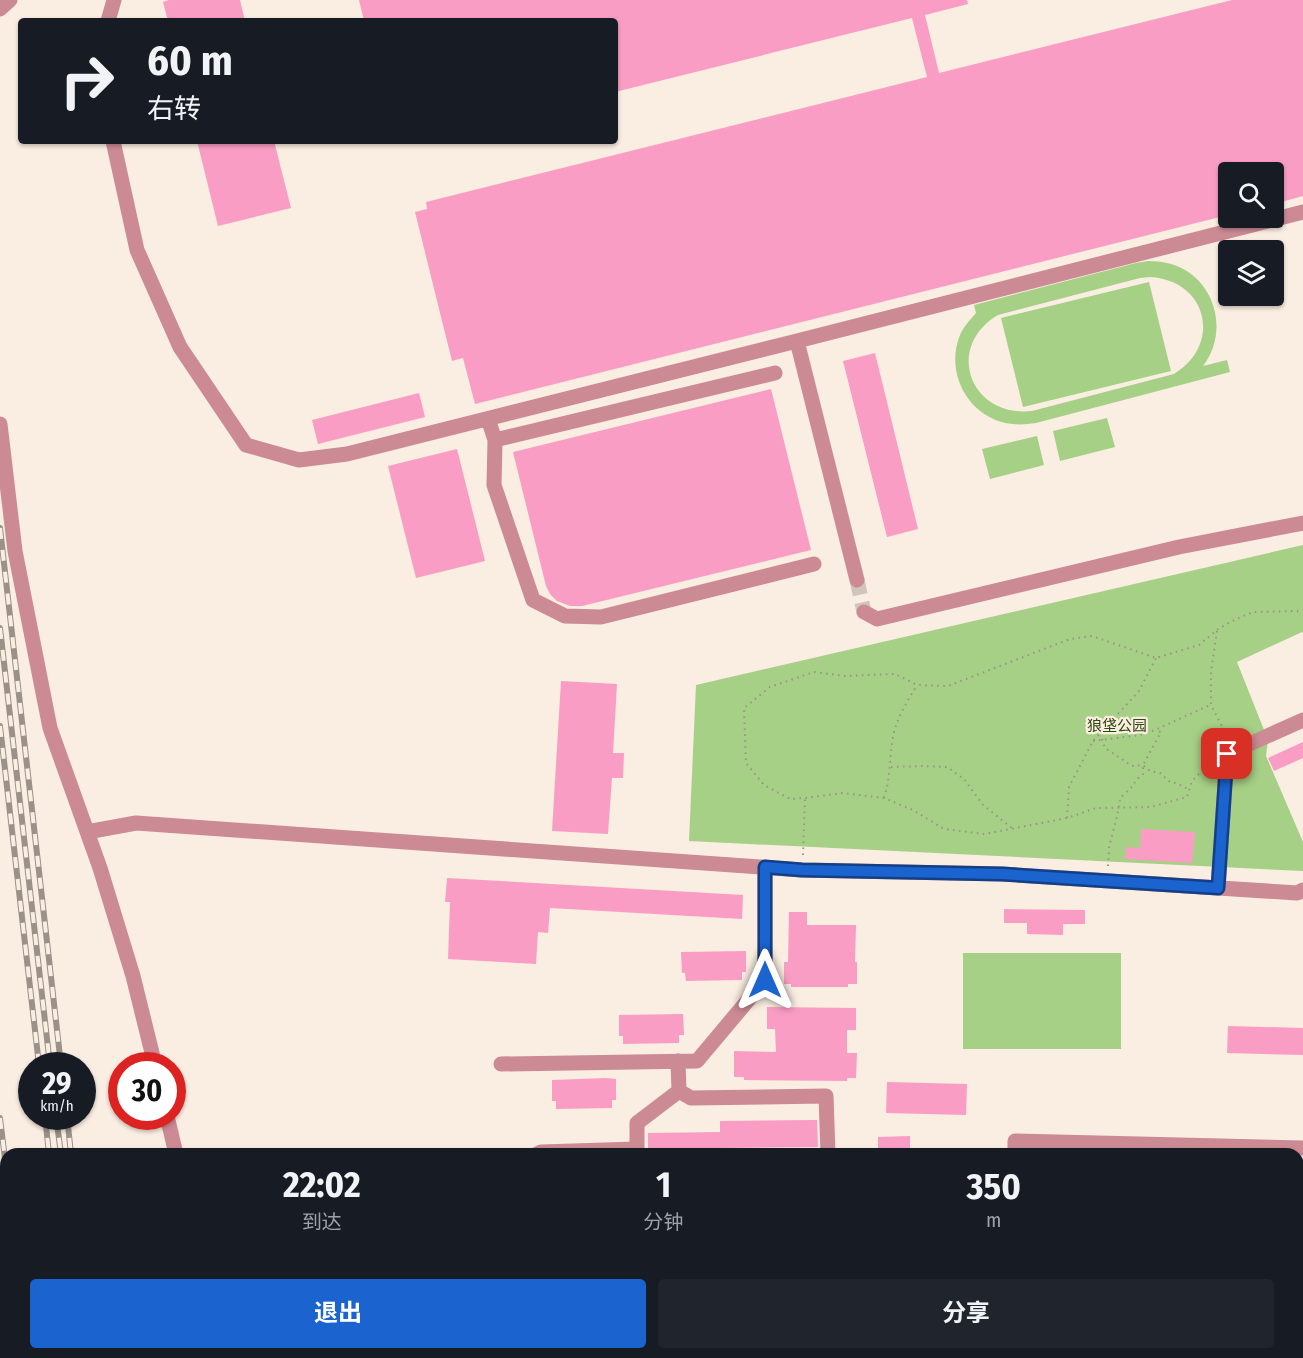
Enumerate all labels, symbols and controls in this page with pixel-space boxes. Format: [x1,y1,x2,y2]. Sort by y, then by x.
text: 60 m [147,36,233,86]
icon: right [48,42,126,120]
text: 右转 [147,93,201,125]
map controls [1218,162,1284,306]
button: search [1218,162,1284,228]
button: layers [1218,240,1284,306]
park label: 狼垡公园 [1087,717,1147,735]
pin [1201,728,1252,779]
icon: arrive [1210,737,1243,770]
position arrow [733,948,797,1012]
speed limit sign: 30 [108,1052,186,1130]
text: 29 [42,1066,72,1102]
text: km/h [40,1097,74,1115]
text: 22:02 [283,1163,361,1207]
text: 1 [656,1163,671,1207]
text: 350 [967,1165,1021,1209]
text: m [986,1208,1001,1232]
text: 到达 [302,1210,342,1234]
text: 分钟 [644,1210,684,1234]
button: 退出 [30,1279,646,1348]
button: 分享 [658,1279,1274,1348]

